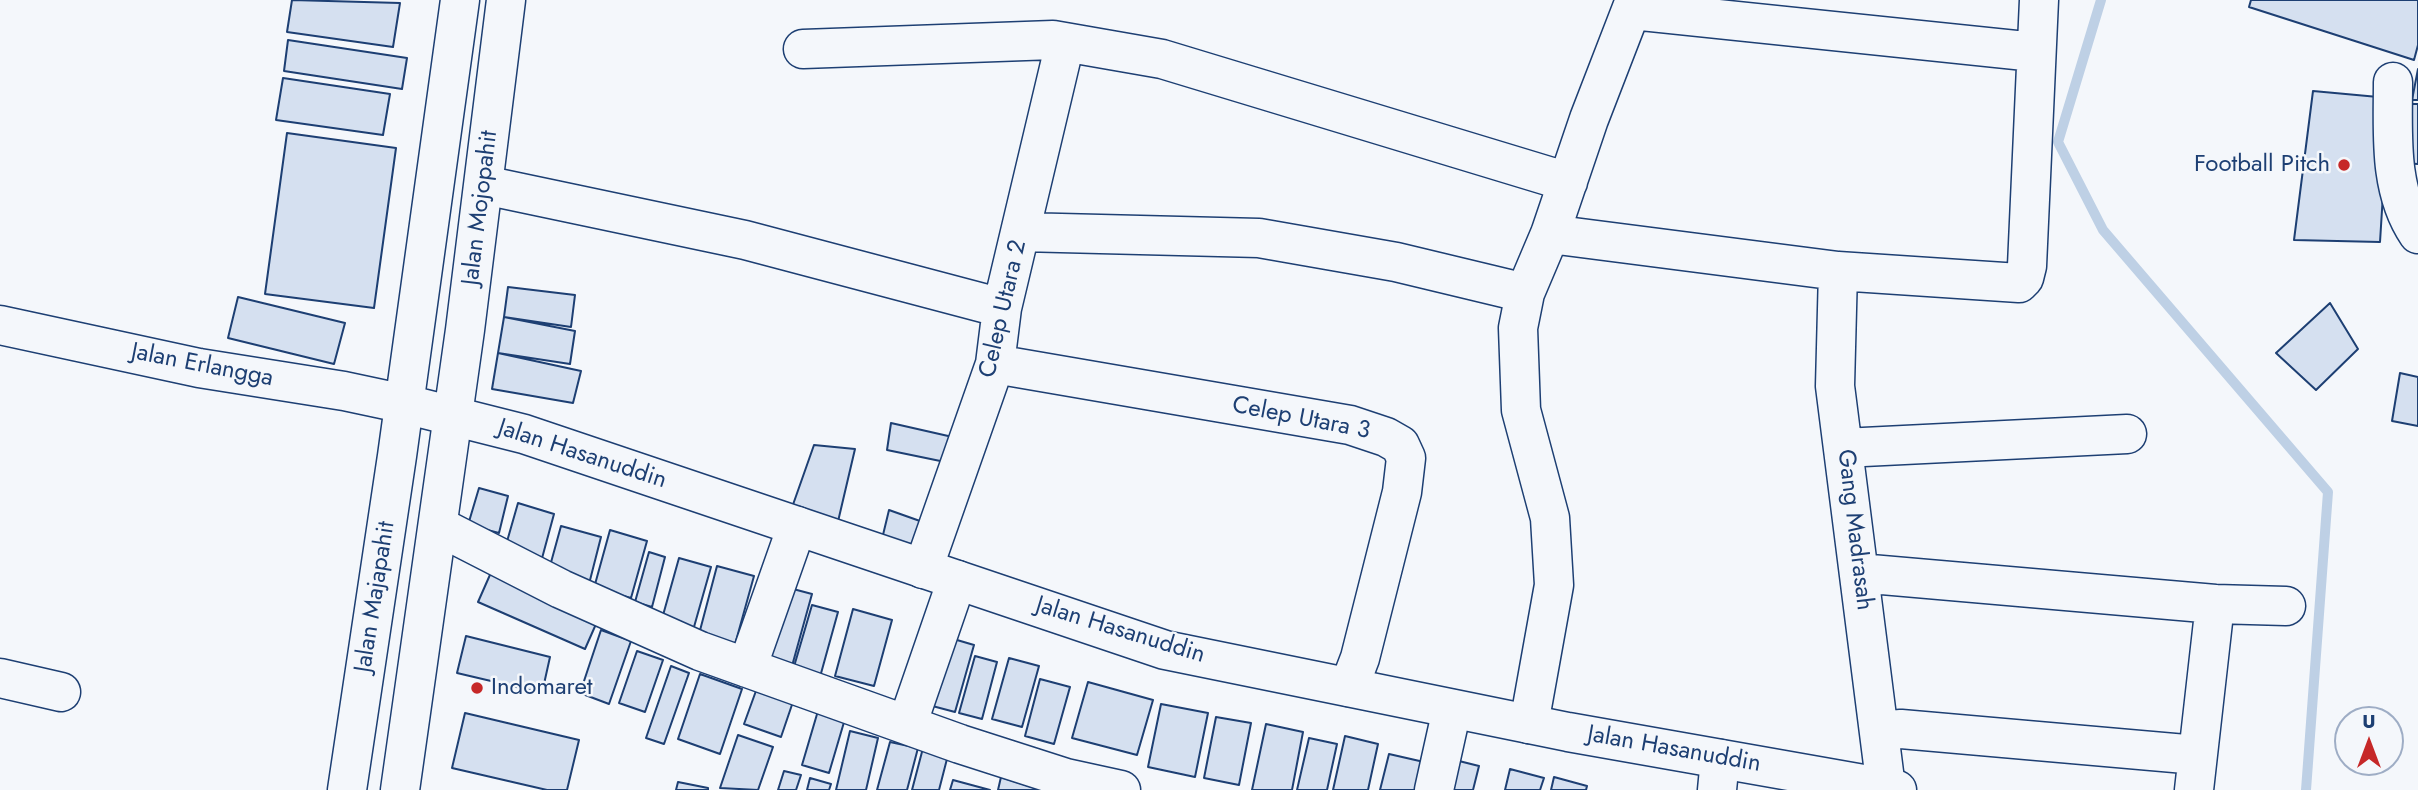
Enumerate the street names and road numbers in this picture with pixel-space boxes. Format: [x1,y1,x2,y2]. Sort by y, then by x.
street label: Jalan Mojopahit [457,129,505,287]
street label: Celep Utara 2 [974,237,1034,381]
street label: Jalan Erlangga [128,338,276,394]
street label: Celep Utara 3 [1230,392,1372,446]
street label: Jalan Hasanuddin [494,414,670,496]
street label: Gang Madrasah [1830,448,1878,612]
street label: Jalan Majapahit [350,519,402,675]
street label: Jalan Hasanuddin [1032,592,1208,670]
street label: Jalan Hasanuddin [1585,721,1763,779]

